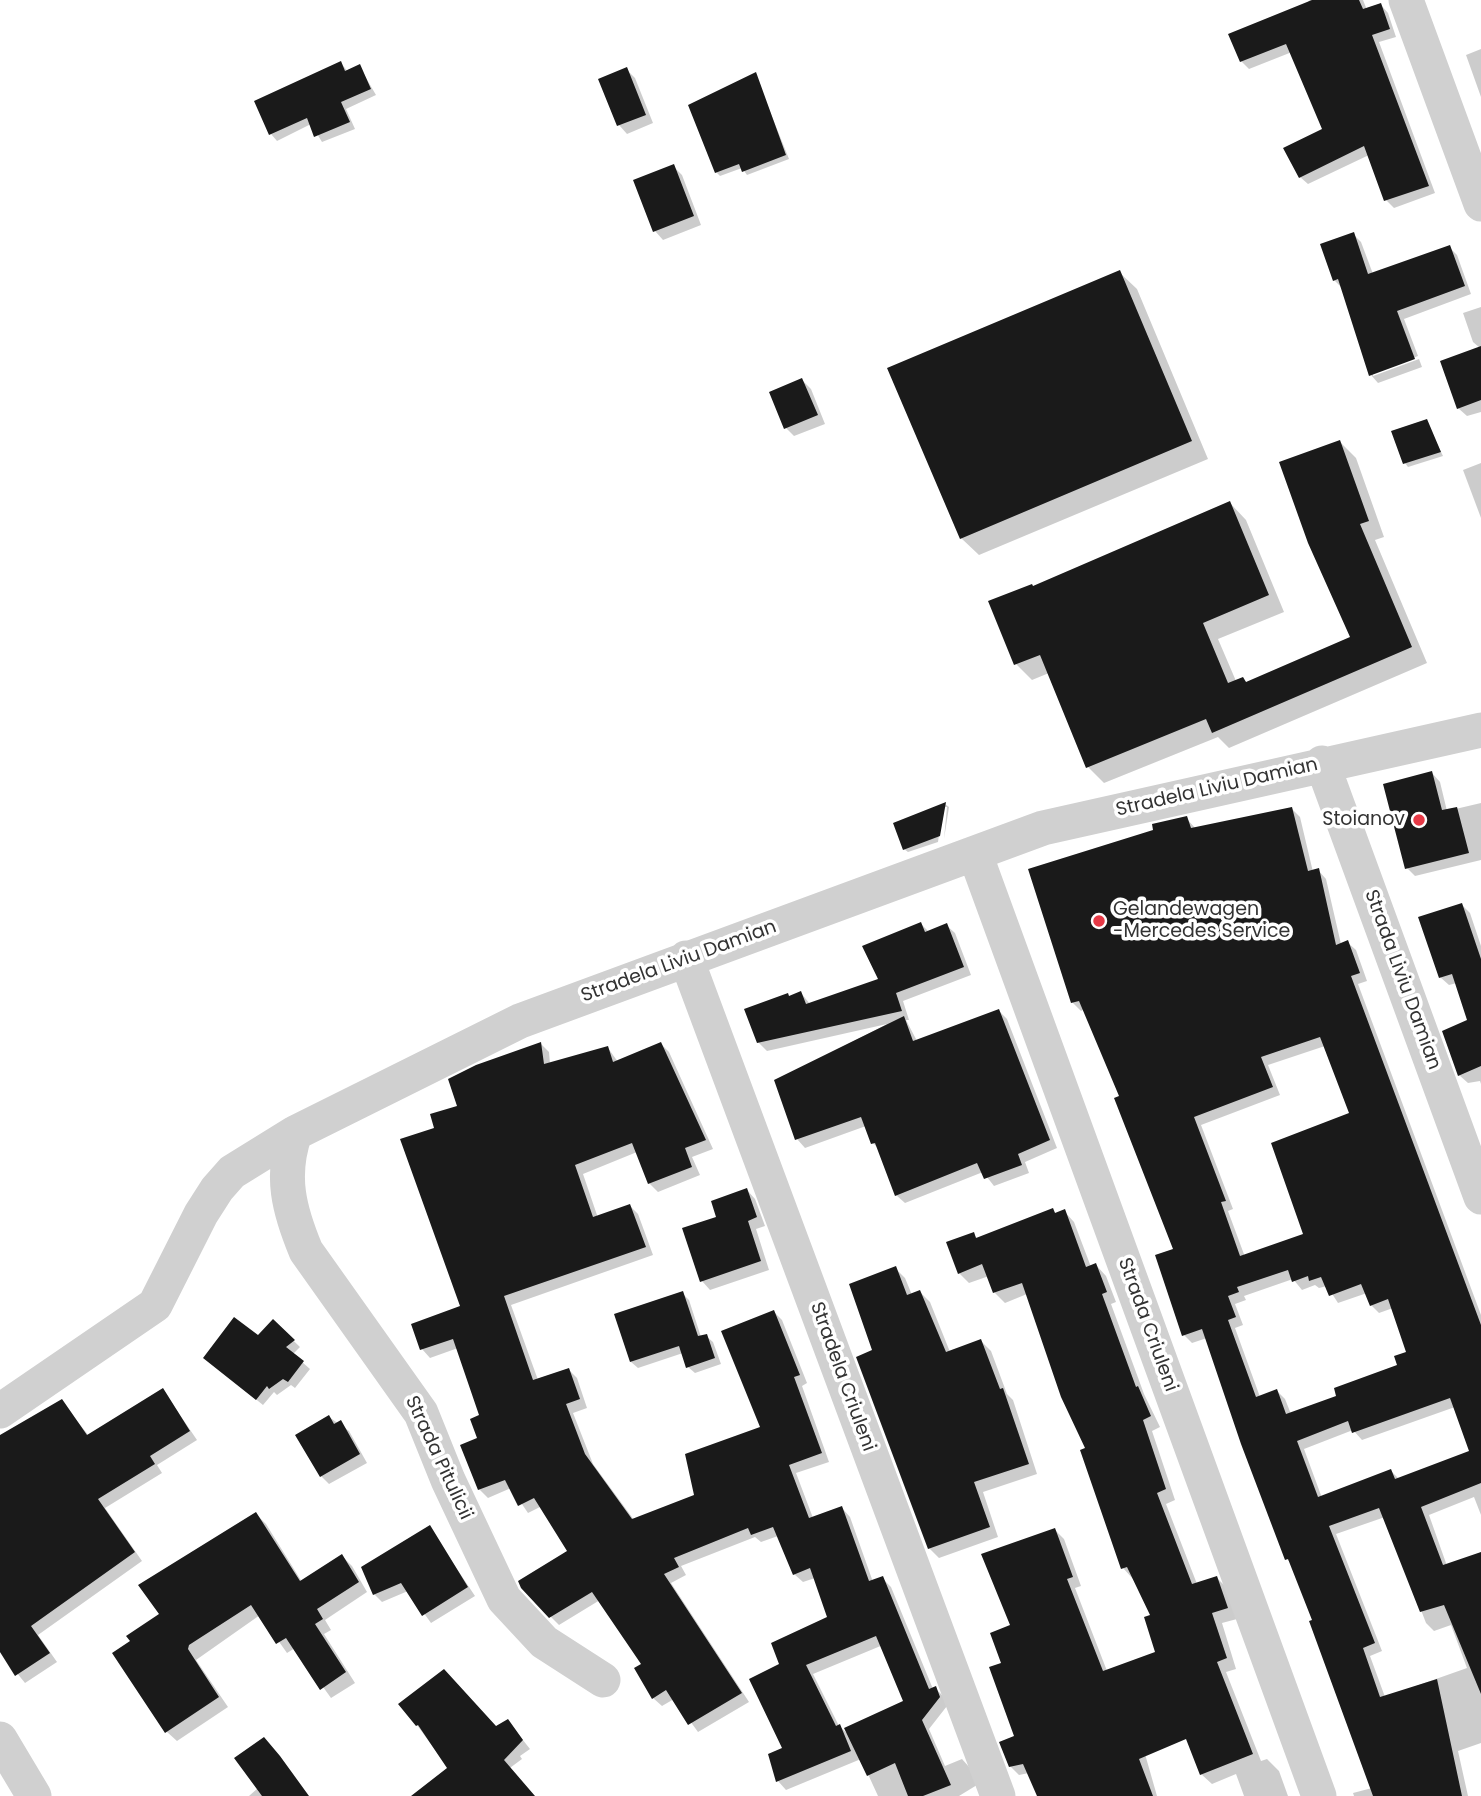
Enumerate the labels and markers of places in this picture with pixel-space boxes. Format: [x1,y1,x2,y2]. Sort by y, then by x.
place label: Stoianov [1322,809,1405,831]
marker: Stoianov [1411,812,1427,828]
place label: Gelandewagen -Mercedes Service [1113,899,1290,943]
marker: Gelandewagen -Mercedes Service [1091,913,1107,929]

